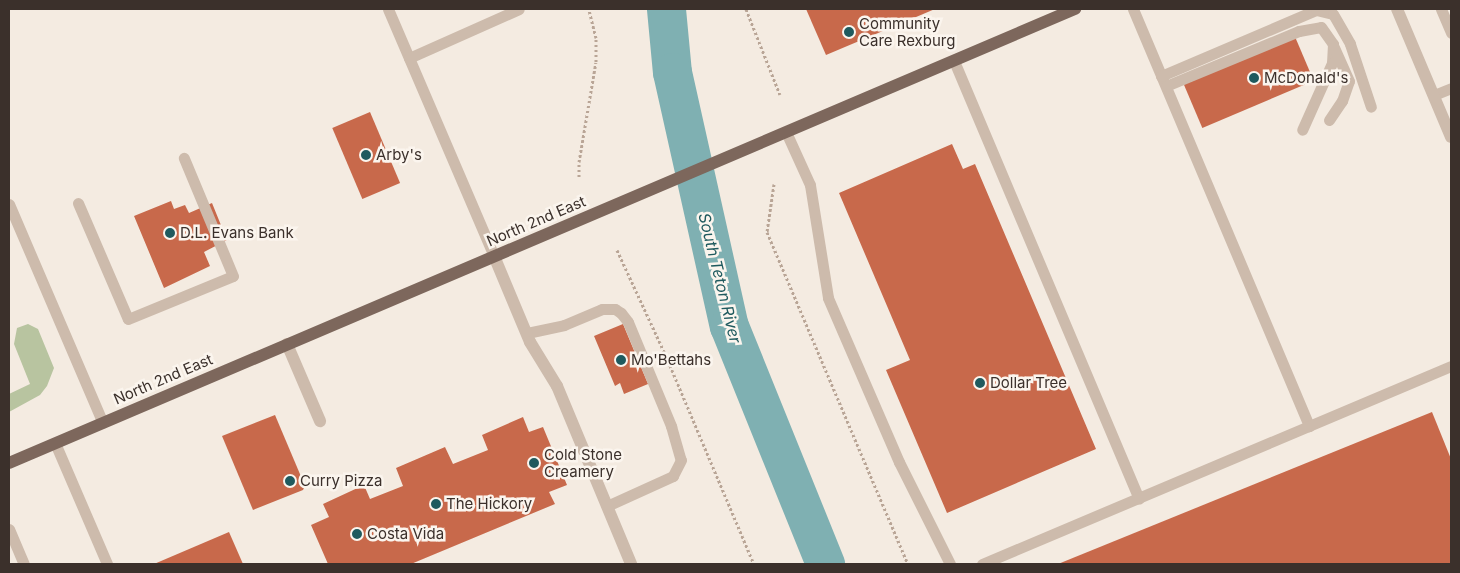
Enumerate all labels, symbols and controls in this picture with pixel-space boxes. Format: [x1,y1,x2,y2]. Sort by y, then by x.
place label: Community Care Rexburg [859,14,955,49]
marker: Community Care Rexburg [843,26,855,38]
place label: McDonald's [1264,69,1348,87]
marker: McDonald's [1248,72,1260,84]
place label: Arby's [376,146,422,164]
marker: Arby's [360,149,372,161]
street label: North 2nd East [484,192,588,250]
water label: South Teton River [695,211,745,345]
place label: D.L. Evans Bank [180,224,294,242]
marker: D.L. Evans Bank [164,227,176,239]
street label: North 2nd East [111,350,215,408]
place label: Mo'Bettahs [631,351,711,369]
marker: Mo'Bettahs [615,354,627,366]
place label: Dollar Tree [990,374,1067,392]
marker: Dollar Tree [974,377,986,389]
place label: Cold Stone Creamery [544,445,622,480]
marker: Cold Stone Creamery [528,457,540,469]
place label: Curry Pizza [300,472,382,490]
marker: Curry Pizza [284,475,296,487]
place label: The Hickory [446,495,532,513]
marker: The Hickory [430,498,442,510]
place label: Costa Vida [367,525,444,543]
marker: Costa Vida [351,528,363,540]

